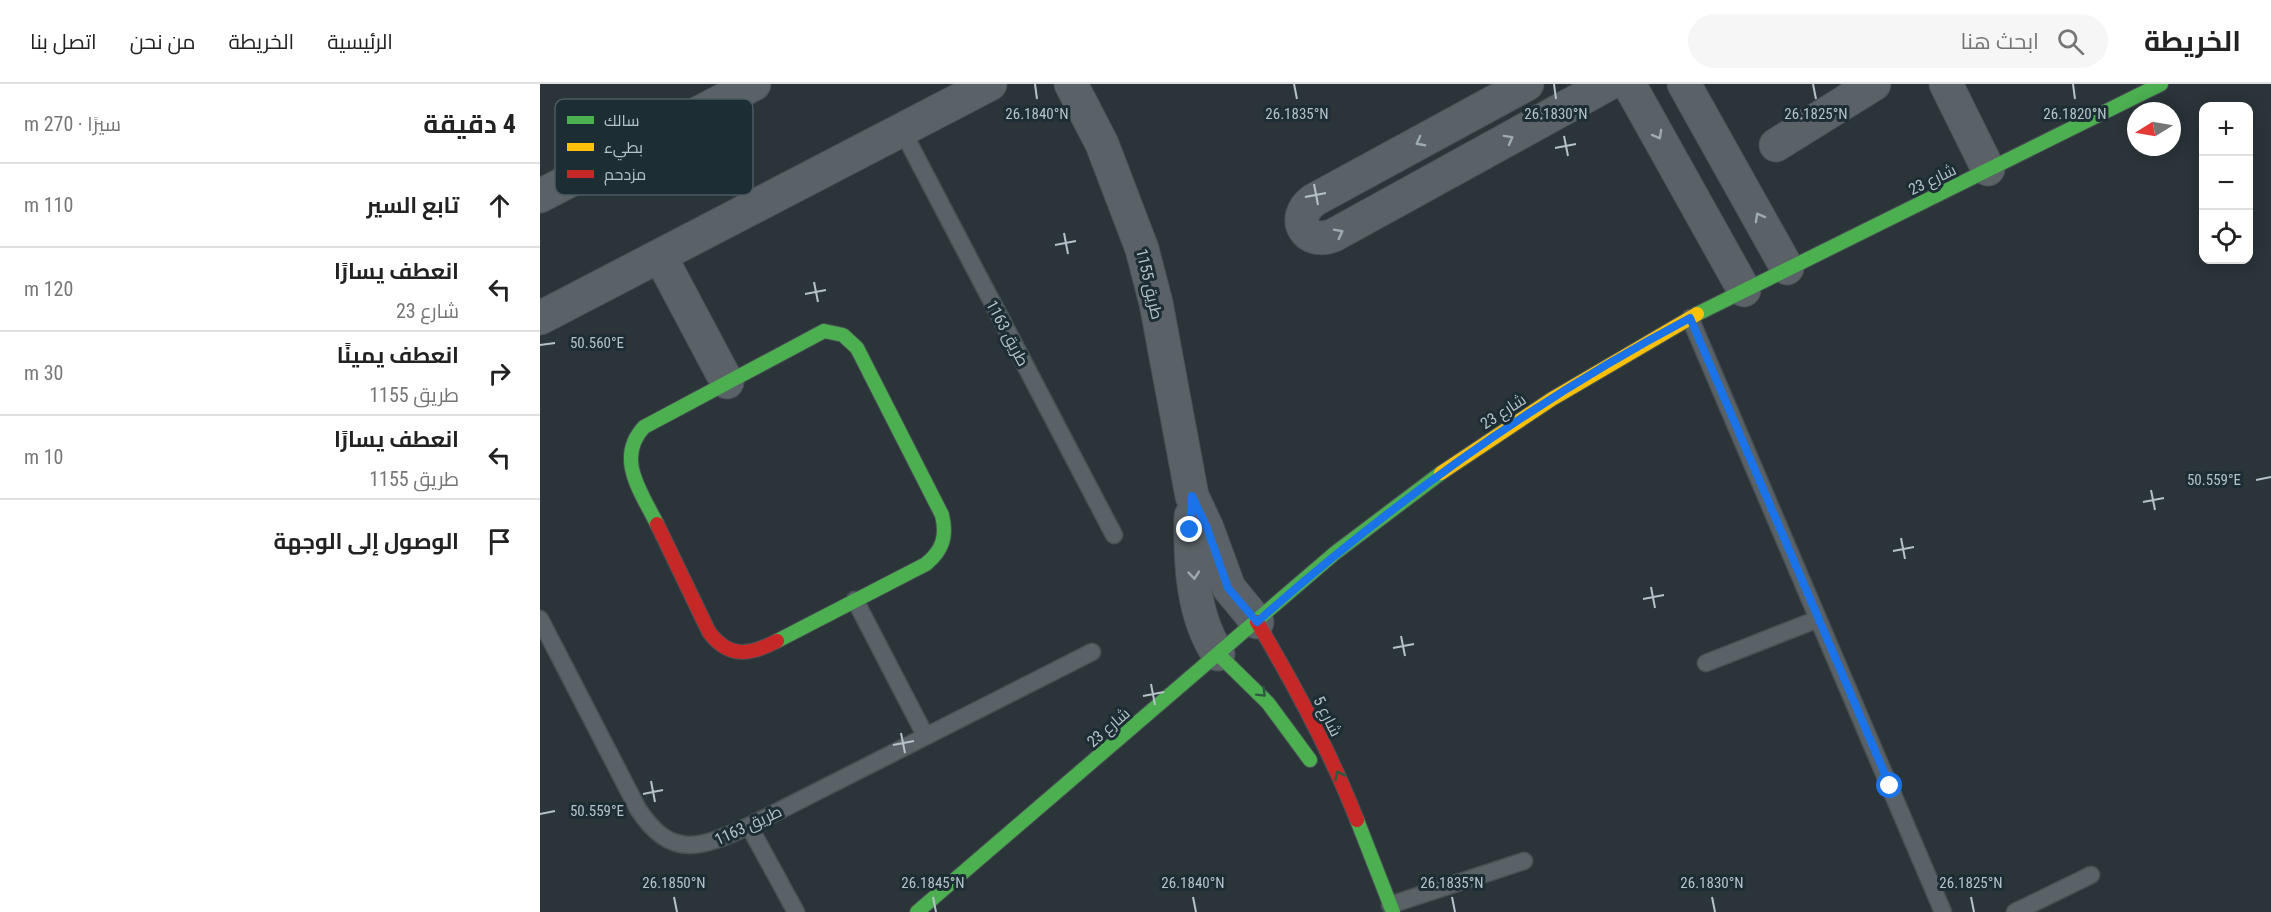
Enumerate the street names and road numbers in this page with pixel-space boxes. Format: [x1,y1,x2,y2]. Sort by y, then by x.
street label: شارع 23 [1905,160,1960,201]
street label: طريق 1155 [1131,247,1167,321]
street label: طريق 1163 [981,297,1033,370]
street label: شارع 23 [1477,390,1531,435]
street label: شارع 5 [1308,693,1346,740]
street label: شارع 23 [1083,704,1135,753]
street label: طريق 1163 [712,802,785,850]

